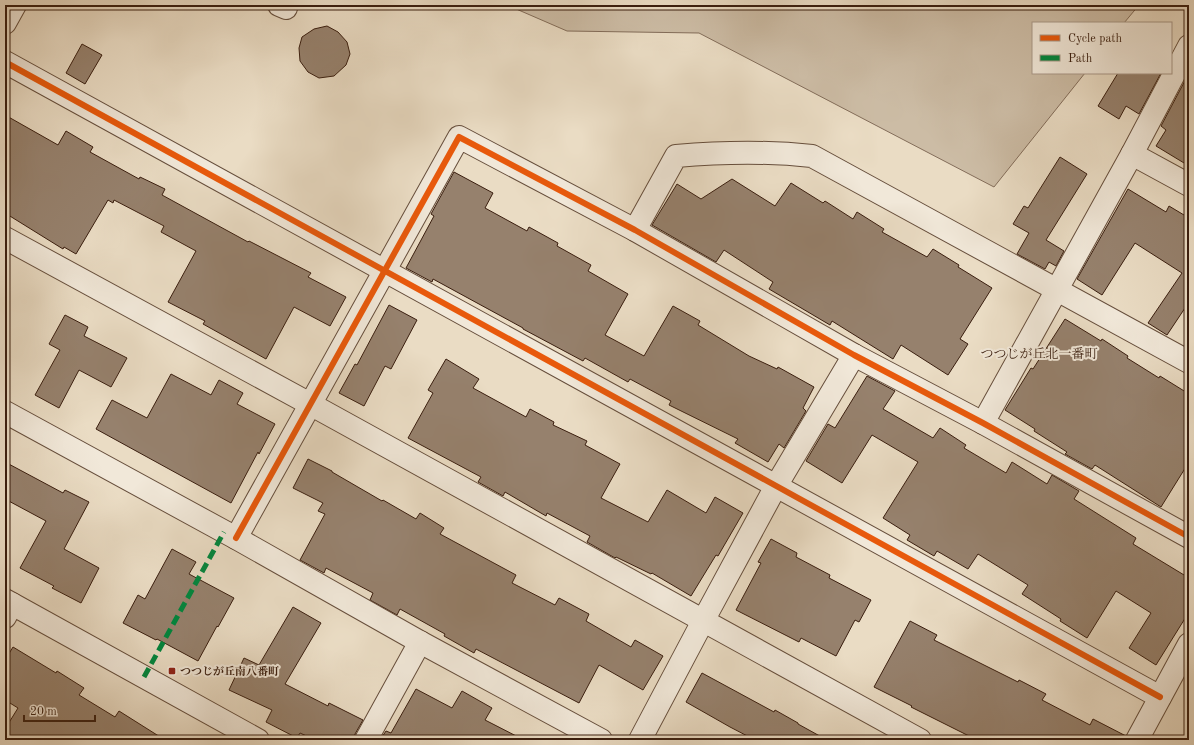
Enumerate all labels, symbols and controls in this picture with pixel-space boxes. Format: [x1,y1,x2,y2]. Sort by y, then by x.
legend [1032,22,1172,74]
text: Cycle path [1068,33,1123,45]
text: Path [1068,53,1093,65]
district label: つつじが丘北一番町 [980,347,1098,361]
place label: つつじが丘南八番町 [180,665,279,678]
marker: つつじが丘南八番町 [167,666,177,676]
scale bar [24,697,95,723]
text: 20 m [30,706,57,718]

